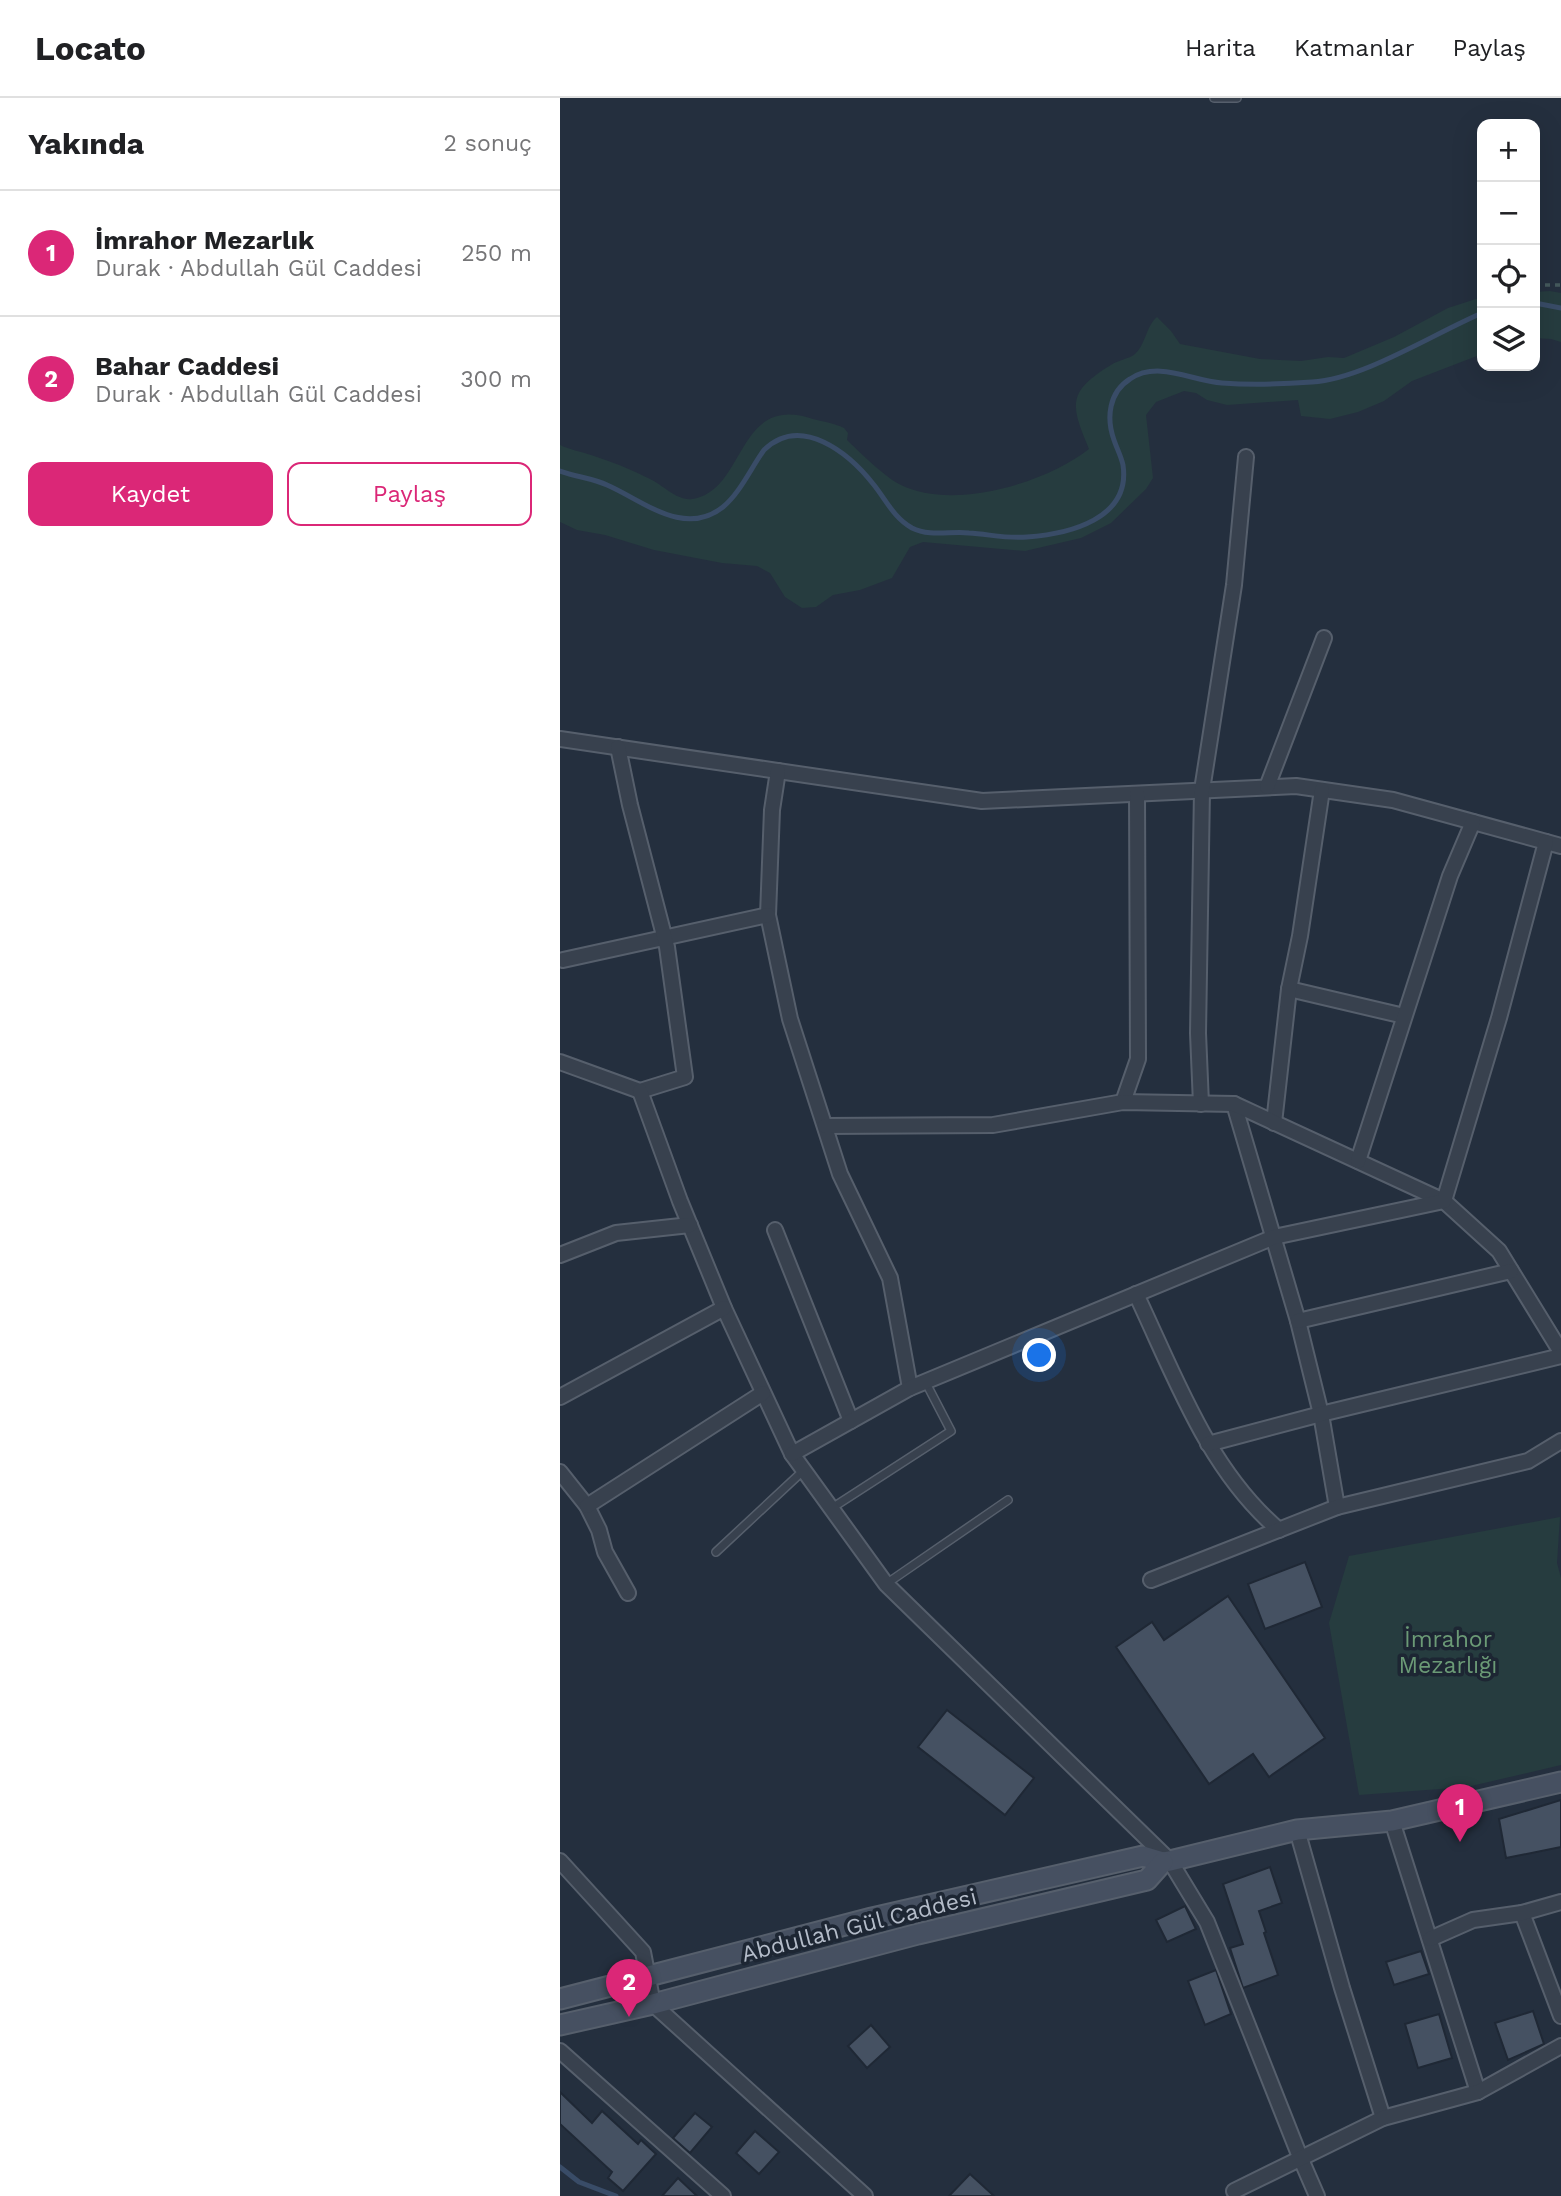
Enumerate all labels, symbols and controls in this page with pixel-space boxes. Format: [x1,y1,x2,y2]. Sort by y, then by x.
text: Locato [35,29,146,68]
text: Harita [1185,34,1256,62]
text: Katmanlar [1294,34,1415,62]
text: Paylaş [1453,34,1526,62]
map controls [1477,119,1540,371]
button: + [1477,119,1540,182]
text: Yakında [28,126,144,161]
text: 2 sonuç [444,130,532,157]
button: − [1477,182,1540,245]
text: İmrahor Mezarlık [95,225,314,255]
text: 1 [46,240,56,267]
text: 250 m [461,240,532,267]
button: locate [1477,245,1540,308]
text: Durak · Abdullah Gül Caddesi [95,255,422,282]
button: layers [1477,308,1540,371]
text: Bahar Caddesi [95,351,279,381]
text: 2 [44,366,58,393]
text: 300 m [460,366,532,393]
text: Durak · Abdullah Gül Caddesi [95,381,422,408]
button: Kaydet [28,462,273,526]
button: Paylaş [287,462,532,526]
your location [1022,1338,1056,1372]
park label: İmrahor Mezarlığı [1399,1626,1497,1679]
pin: 1 [1437,1784,1483,1842]
street label: Abdullah Gül Caddesi [739,1883,980,1968]
pin: 2 [606,1959,652,2017]

